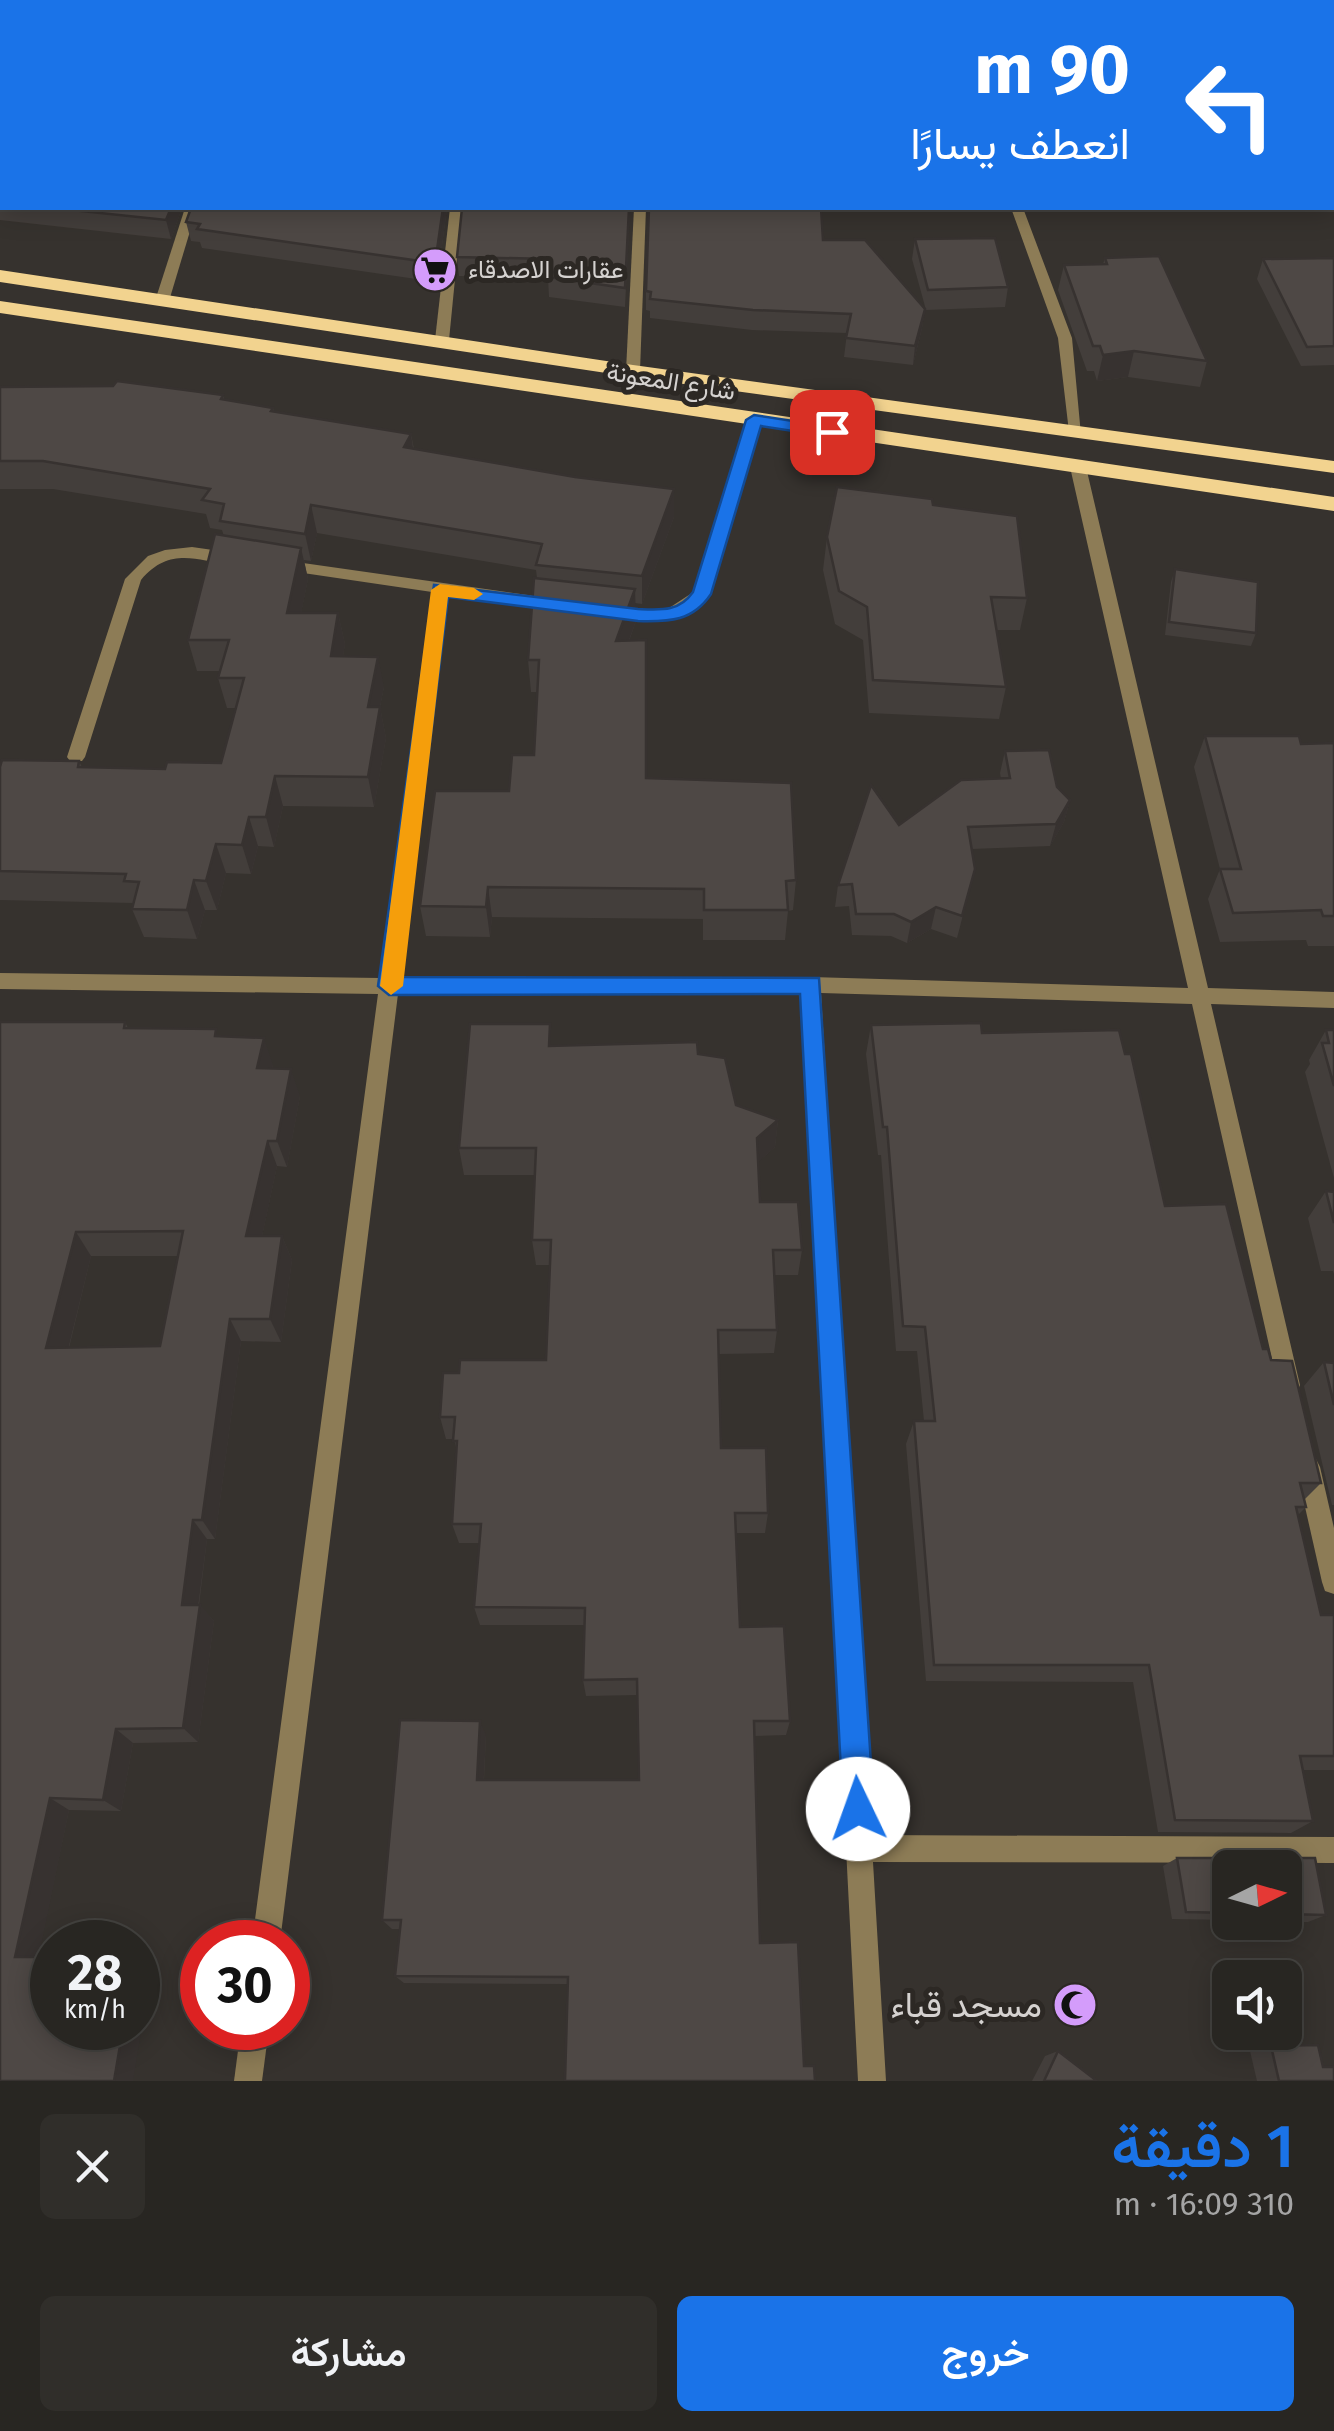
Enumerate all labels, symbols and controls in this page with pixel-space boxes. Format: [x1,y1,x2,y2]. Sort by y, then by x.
text: 90 m [974,28,1130,112]
icon: left [1165,40,1295,170]
text: انعطف يسارًا [910,117,1130,171]
supermarket icon: عقارات الاصدقاء [412,247,458,293]
place label: عقارات الاصدقاء [468,255,623,285]
street label: شارع المعونة [604,357,737,408]
pin [790,390,875,475]
icon: arrive [805,405,860,460]
position arrow [806,1757,910,1861]
north arrow [1212,1850,1302,1940]
map controls [1212,1850,1302,2050]
speed limit sign: 30 [180,1920,310,2050]
text: 28 [68,1943,122,2003]
button: sound [1212,1960,1302,2050]
mosque icon: مسجد قباء [1052,1982,1098,2028]
place label: مسجد قباء [891,1984,1042,2026]
text: km/h [64,1995,126,2025]
text: 1 دقيقة [1111,2111,1294,2183]
button: close [40,2114,145,2219]
text: 310 m · 16:09 [1114,2185,1294,2223]
button: مشاركة [40,2296,657,2411]
button: خروج [677,2296,1294,2411]

